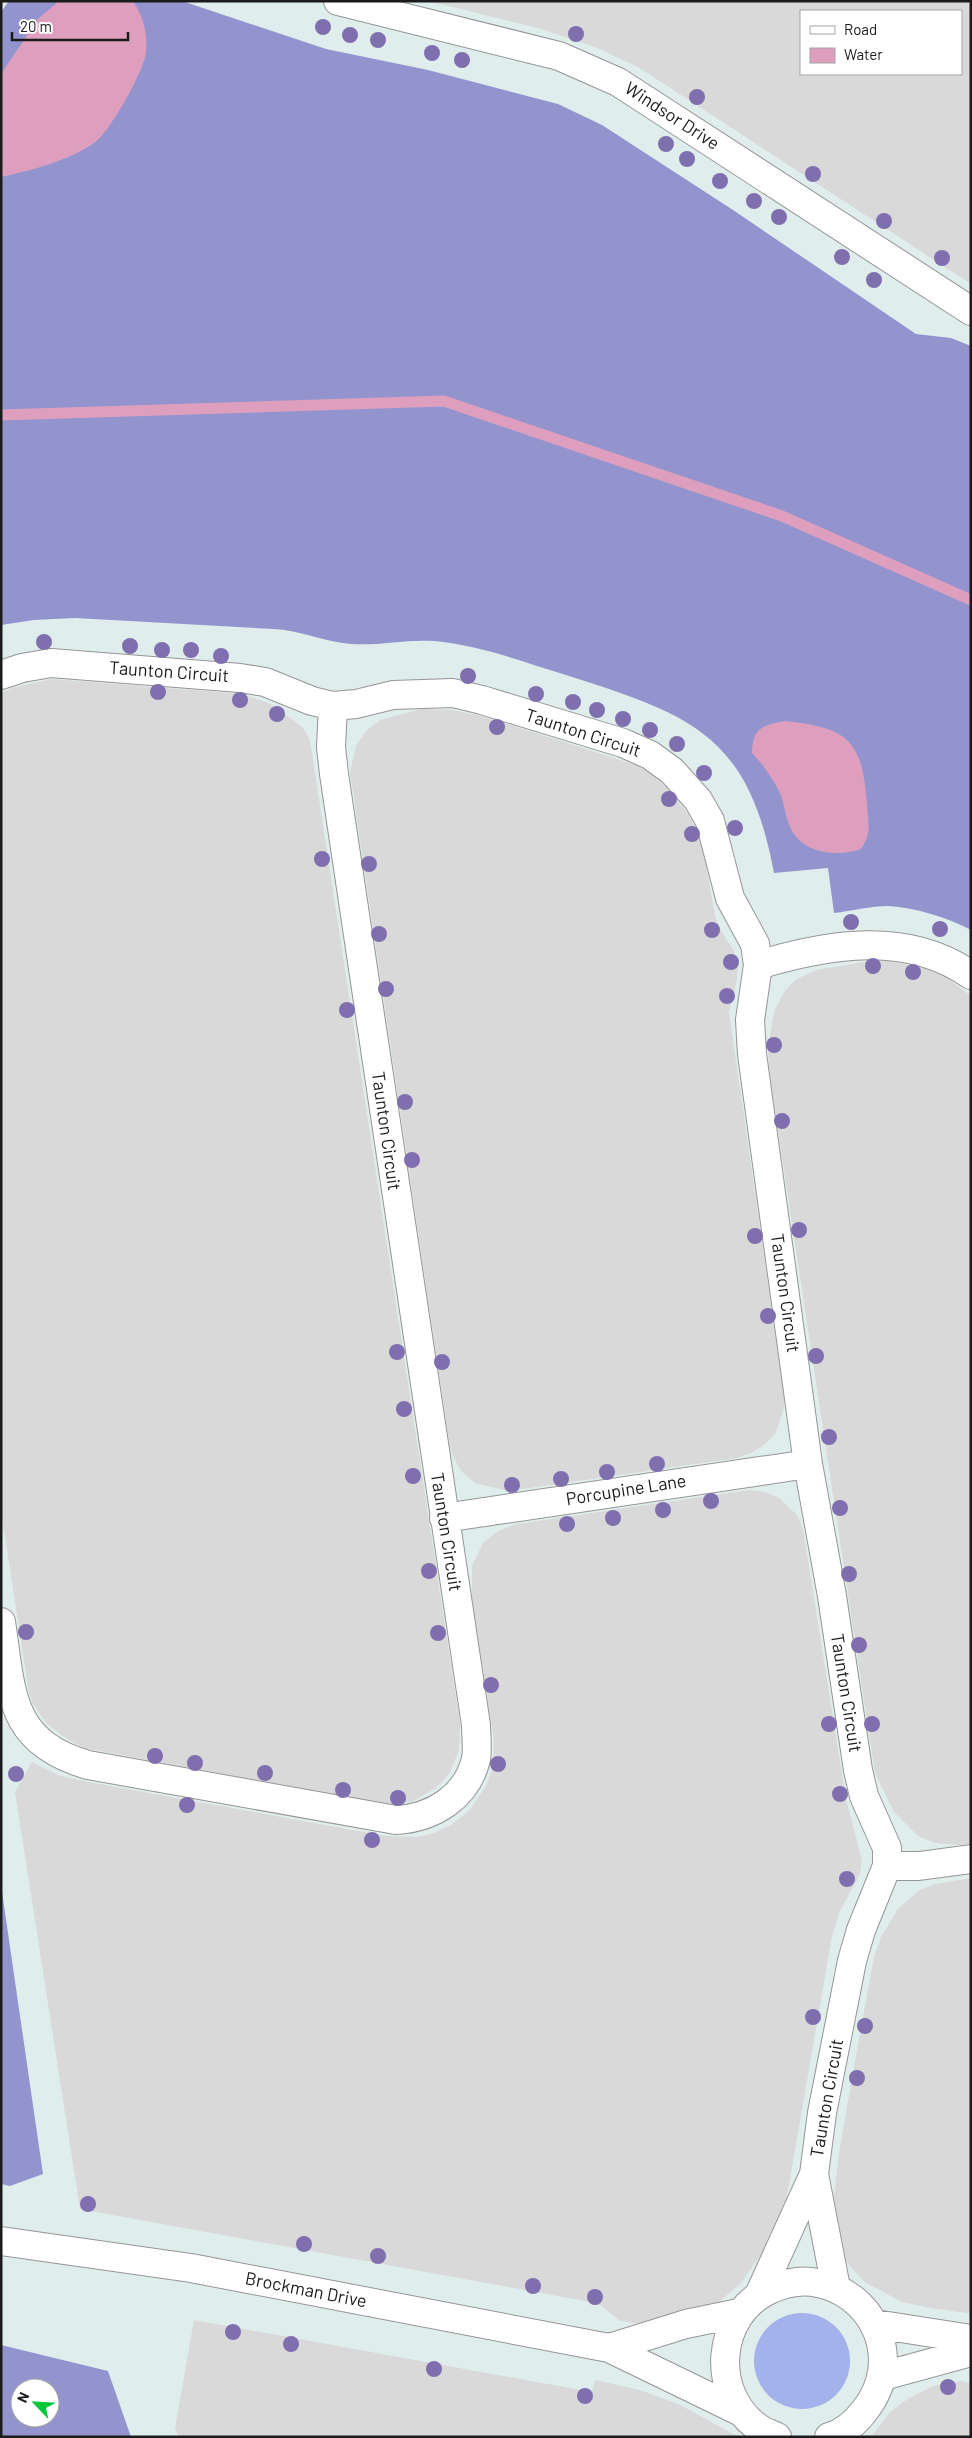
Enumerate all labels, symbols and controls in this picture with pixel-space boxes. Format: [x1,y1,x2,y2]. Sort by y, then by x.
scale bar [12,10,129,42]
legend [800,10,962,75]
text: 20 m [20,17,52,35]
text: Road [844,20,877,38]
text: Water [844,45,883,63]
street label: Windsor Drive [621,76,724,154]
street label: Taunton Circuit [108,656,230,686]
street label: Taunton Circuit [523,703,644,761]
street label: Taunton Circuit [368,1070,406,1192]
street label: Taunton Circuit [767,1232,805,1354]
street label: Porcupine Lane [564,1469,688,1509]
street label: Taunton Circuit [427,1471,467,1593]
street label: Taunton Circuit [827,1632,867,1754]
street label: Taunton Circuit [805,2037,847,2159]
street label: Brockman Drive [244,2266,369,2312]
north arrow [10,2378,60,2428]
text: N [13,2389,32,2405]

